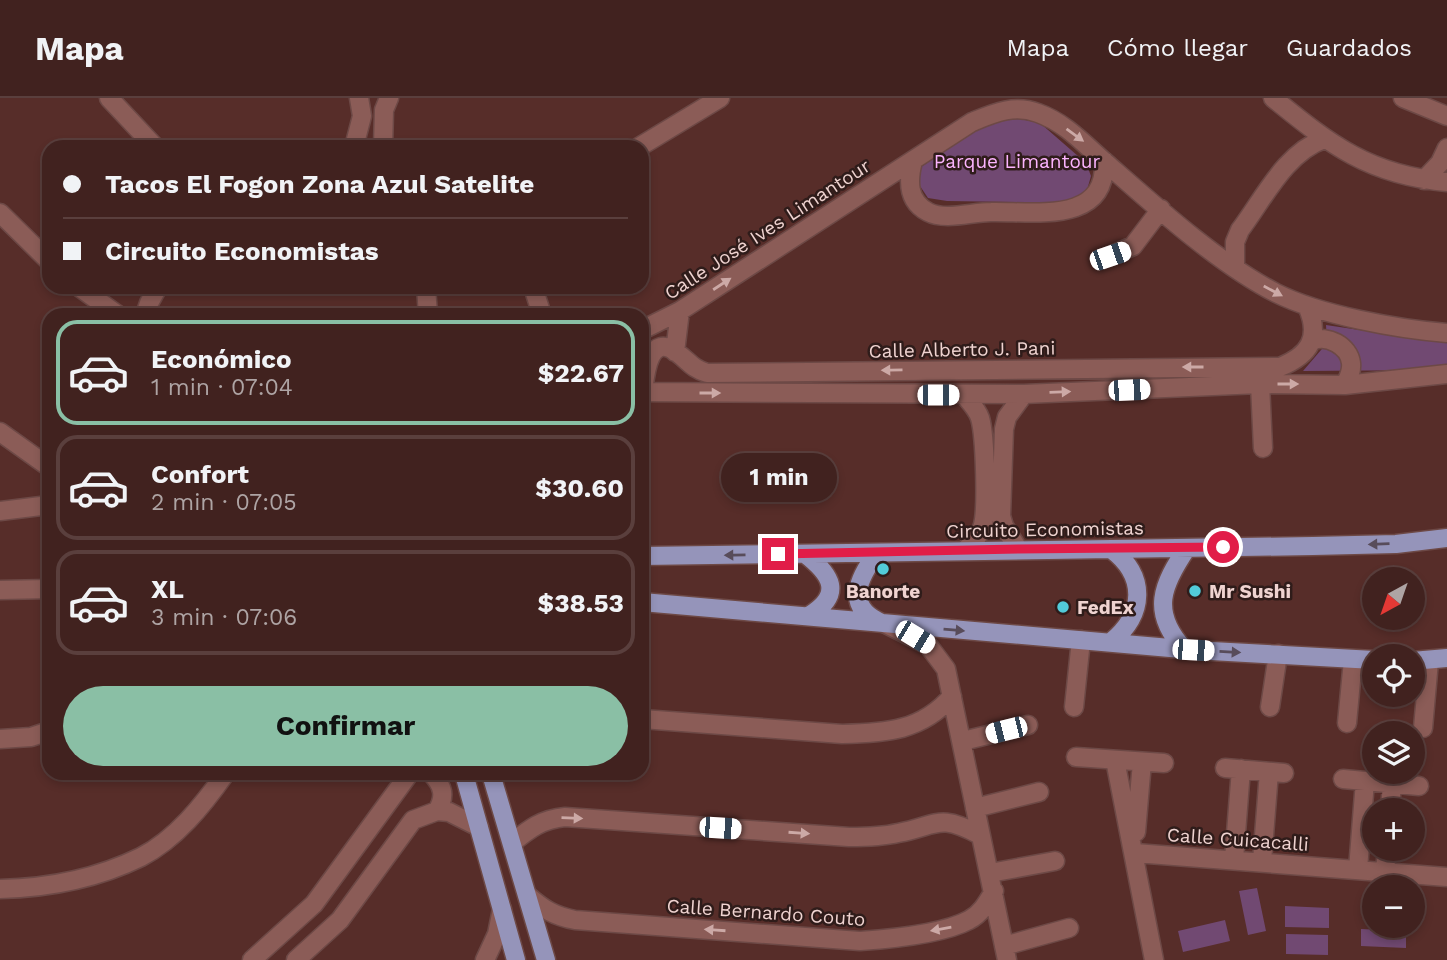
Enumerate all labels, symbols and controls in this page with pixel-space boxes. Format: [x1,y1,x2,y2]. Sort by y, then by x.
text: Mapa [35,29,124,68]
text: Mapa [1007,34,1069,62]
text: Cómo llegar [1107,34,1248,62]
text: Guardados [1286,34,1412,62]
one-way arrow [1066,128,1084,142]
park label: Parque Limantour [934,150,1101,173]
street label: Calle José Ives Limantour [660,154,875,305]
text: Tacos El Fogon Zona Azul Satelite [105,169,534,199]
text: Circuito Economistas [105,236,379,266]
car [1087,239,1134,273]
one-way arrow [713,277,732,290]
one-way arrow [1263,285,1282,297]
street label: Calle Alberto J. Pani [868,336,1056,363]
icon: car [67,341,130,404]
text: Económico [151,344,292,374]
text: $22.67 [538,358,624,388]
one-way arrow [1181,361,1203,373]
one-way arrow [880,365,902,376]
text: 1 min · 07:04 [151,374,293,401]
car [1108,379,1151,401]
one-way arrow [1277,379,1299,390]
car [918,385,960,406]
one-way arrow [700,387,722,399]
one-way arrow [1050,387,1072,398]
callout: 1 min [720,452,836,502]
icon: car [67,456,130,519]
text: Confort [151,459,249,489]
text: 1 min [749,464,809,491]
text: $30.60 [535,473,624,503]
text: 2 min · 07:05 [151,489,297,516]
street label: Circuito Economistas [946,516,1144,543]
route start [1207,531,1239,563]
route end [762,538,794,570]
one-way arrow [1368,539,1390,550]
one-way arrow [724,549,746,561]
marker: Banorte [875,561,891,577]
north arrow [1362,567,1424,630]
map controls [1362,567,1425,938]
icon: car [67,571,130,634]
text: XL [151,574,184,604]
place label: Banorte [846,580,920,603]
place label: Mr Sushi [1209,580,1291,603]
marker: Mr Sushi [1187,583,1203,599]
text: $38.53 [537,588,624,618]
place label: FedEx [1077,596,1135,619]
marker: FedEx [1055,599,1071,615]
text: 3 min · 07:06 [151,604,297,631]
car [892,617,939,657]
one-way arrow [943,625,965,636]
car [1172,638,1215,662]
button: locate [1362,644,1425,707]
one-way arrow [1219,646,1241,657]
button: Confirmar [63,686,628,766]
car [984,715,1029,745]
button: layers [1362,721,1425,784]
button: + [1362,798,1425,861]
one-way arrow [562,813,584,824]
car [699,816,742,840]
street label: Calle Cuicacalli [1166,823,1310,856]
one-way arrow [789,828,811,839]
button: − [1362,875,1425,938]
street label: Calle Bernardo Couto [666,894,866,931]
one-way arrow [930,924,952,935]
one-way arrow [704,925,726,936]

